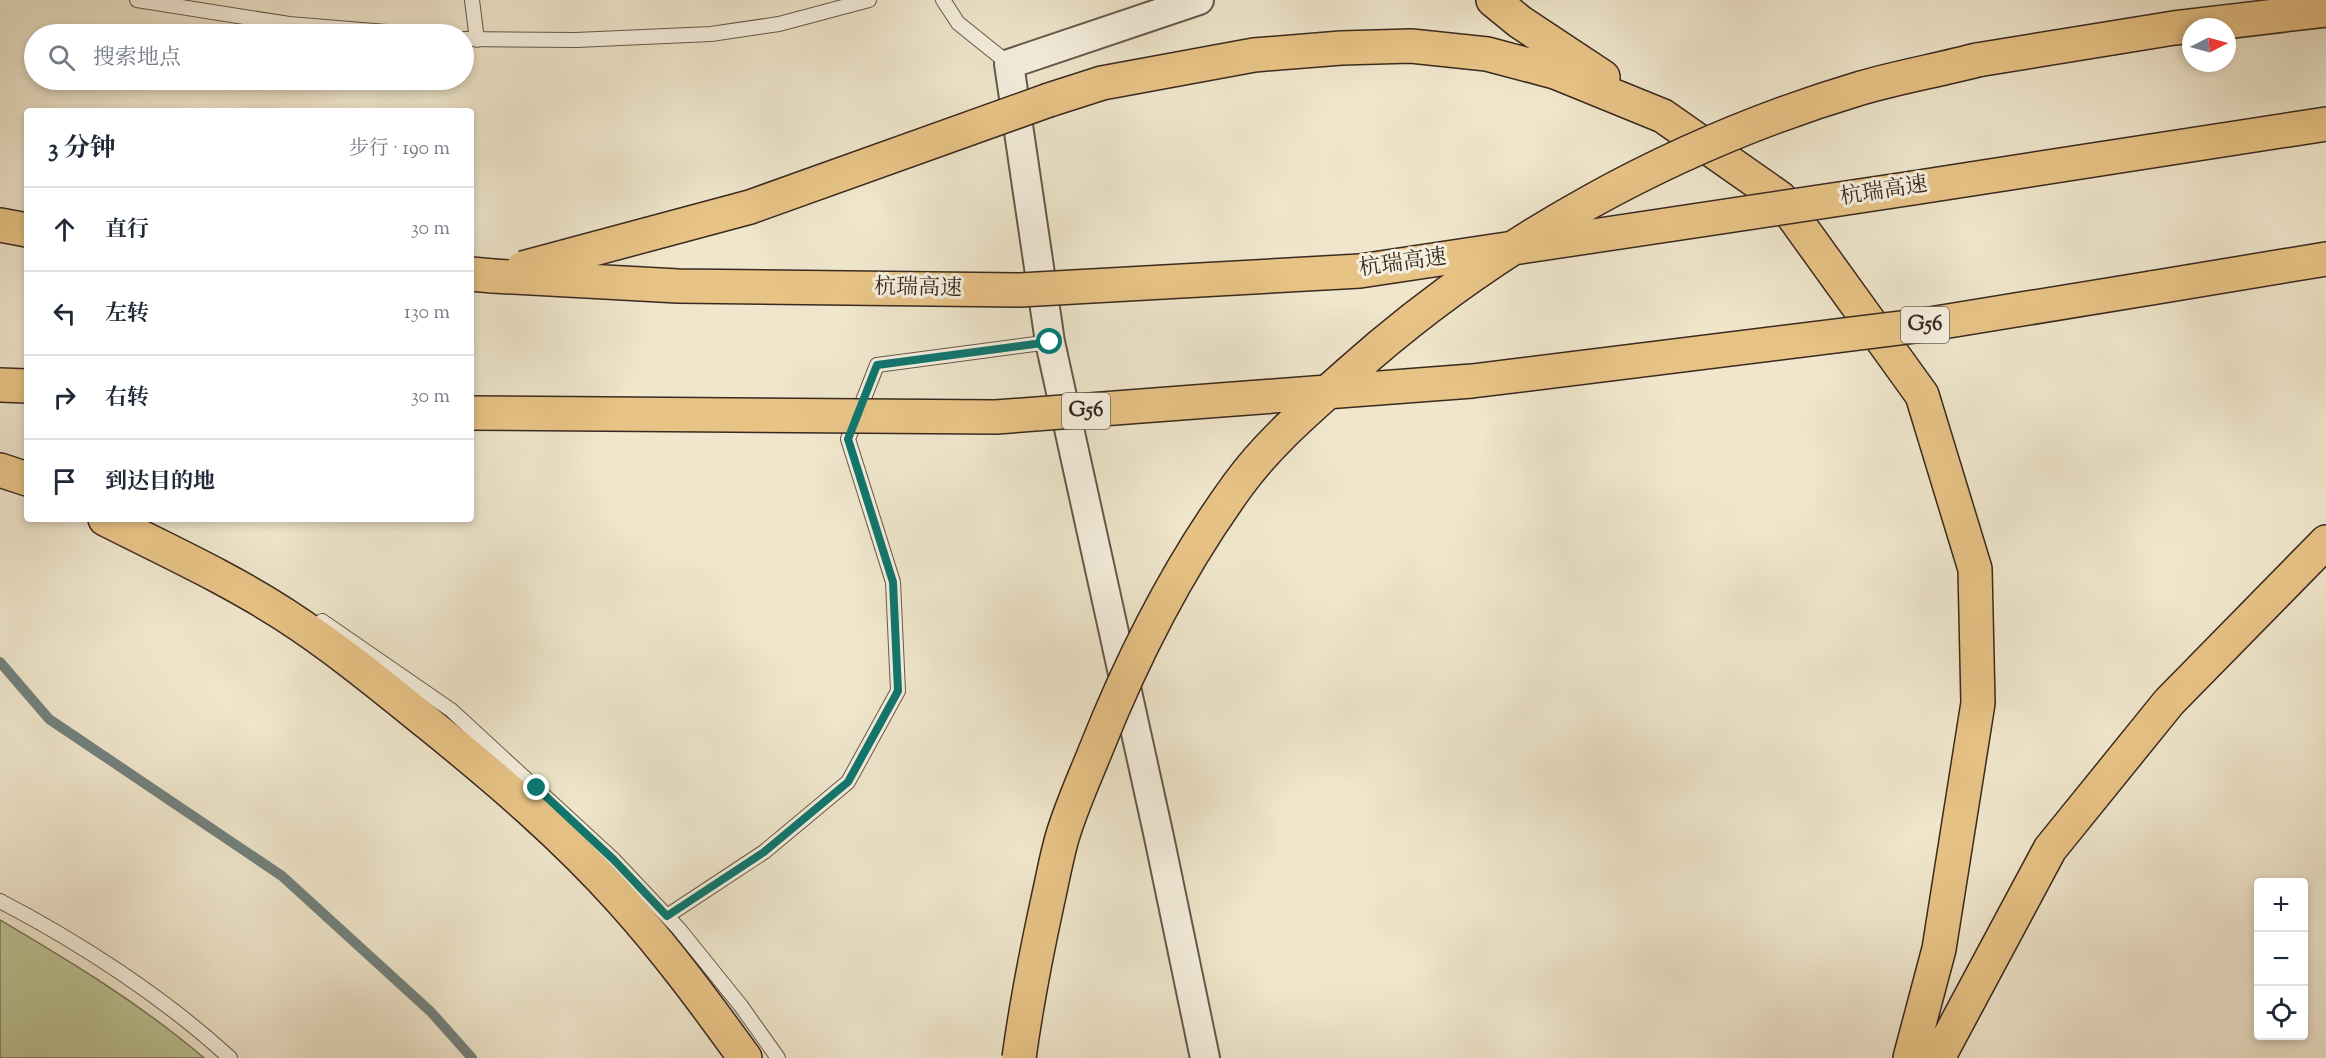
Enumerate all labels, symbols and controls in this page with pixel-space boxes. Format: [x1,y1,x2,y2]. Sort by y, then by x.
north arrow [2182,18,2236,72]
search box [24,24,474,90]
icon: search [45,41,78,74]
text: 搜索地点 [93,43,181,75]
text: 3 分钟 [48,131,116,168]
text: 步行 · 190 m [349,135,450,164]
street label: 杭瑞高速 [1838,169,1930,215]
icon: ahead [48,213,81,246]
text: 直行 [105,215,149,247]
text: 30 m [411,215,450,244]
street label: 杭瑞高速 [1357,242,1449,286]
street label: 杭瑞高速 [874,272,962,306]
icon: left [48,297,81,330]
text: 左转 [105,299,149,331]
text: 130 m [404,299,450,328]
road number: G56 [1901,307,1949,343]
route start [1036,328,1062,354]
icon: right [48,381,81,414]
text: 右转 [105,383,149,415]
text: 30 m [411,383,450,412]
road number: G56 [1062,393,1110,429]
icon: arrive [48,465,81,498]
text: 到达目的地 [105,467,215,499]
route end [523,774,549,800]
map controls [2254,878,2308,1040]
button: + [2254,878,2308,932]
button: − [2254,932,2308,986]
button: locate [2254,986,2308,1040]

